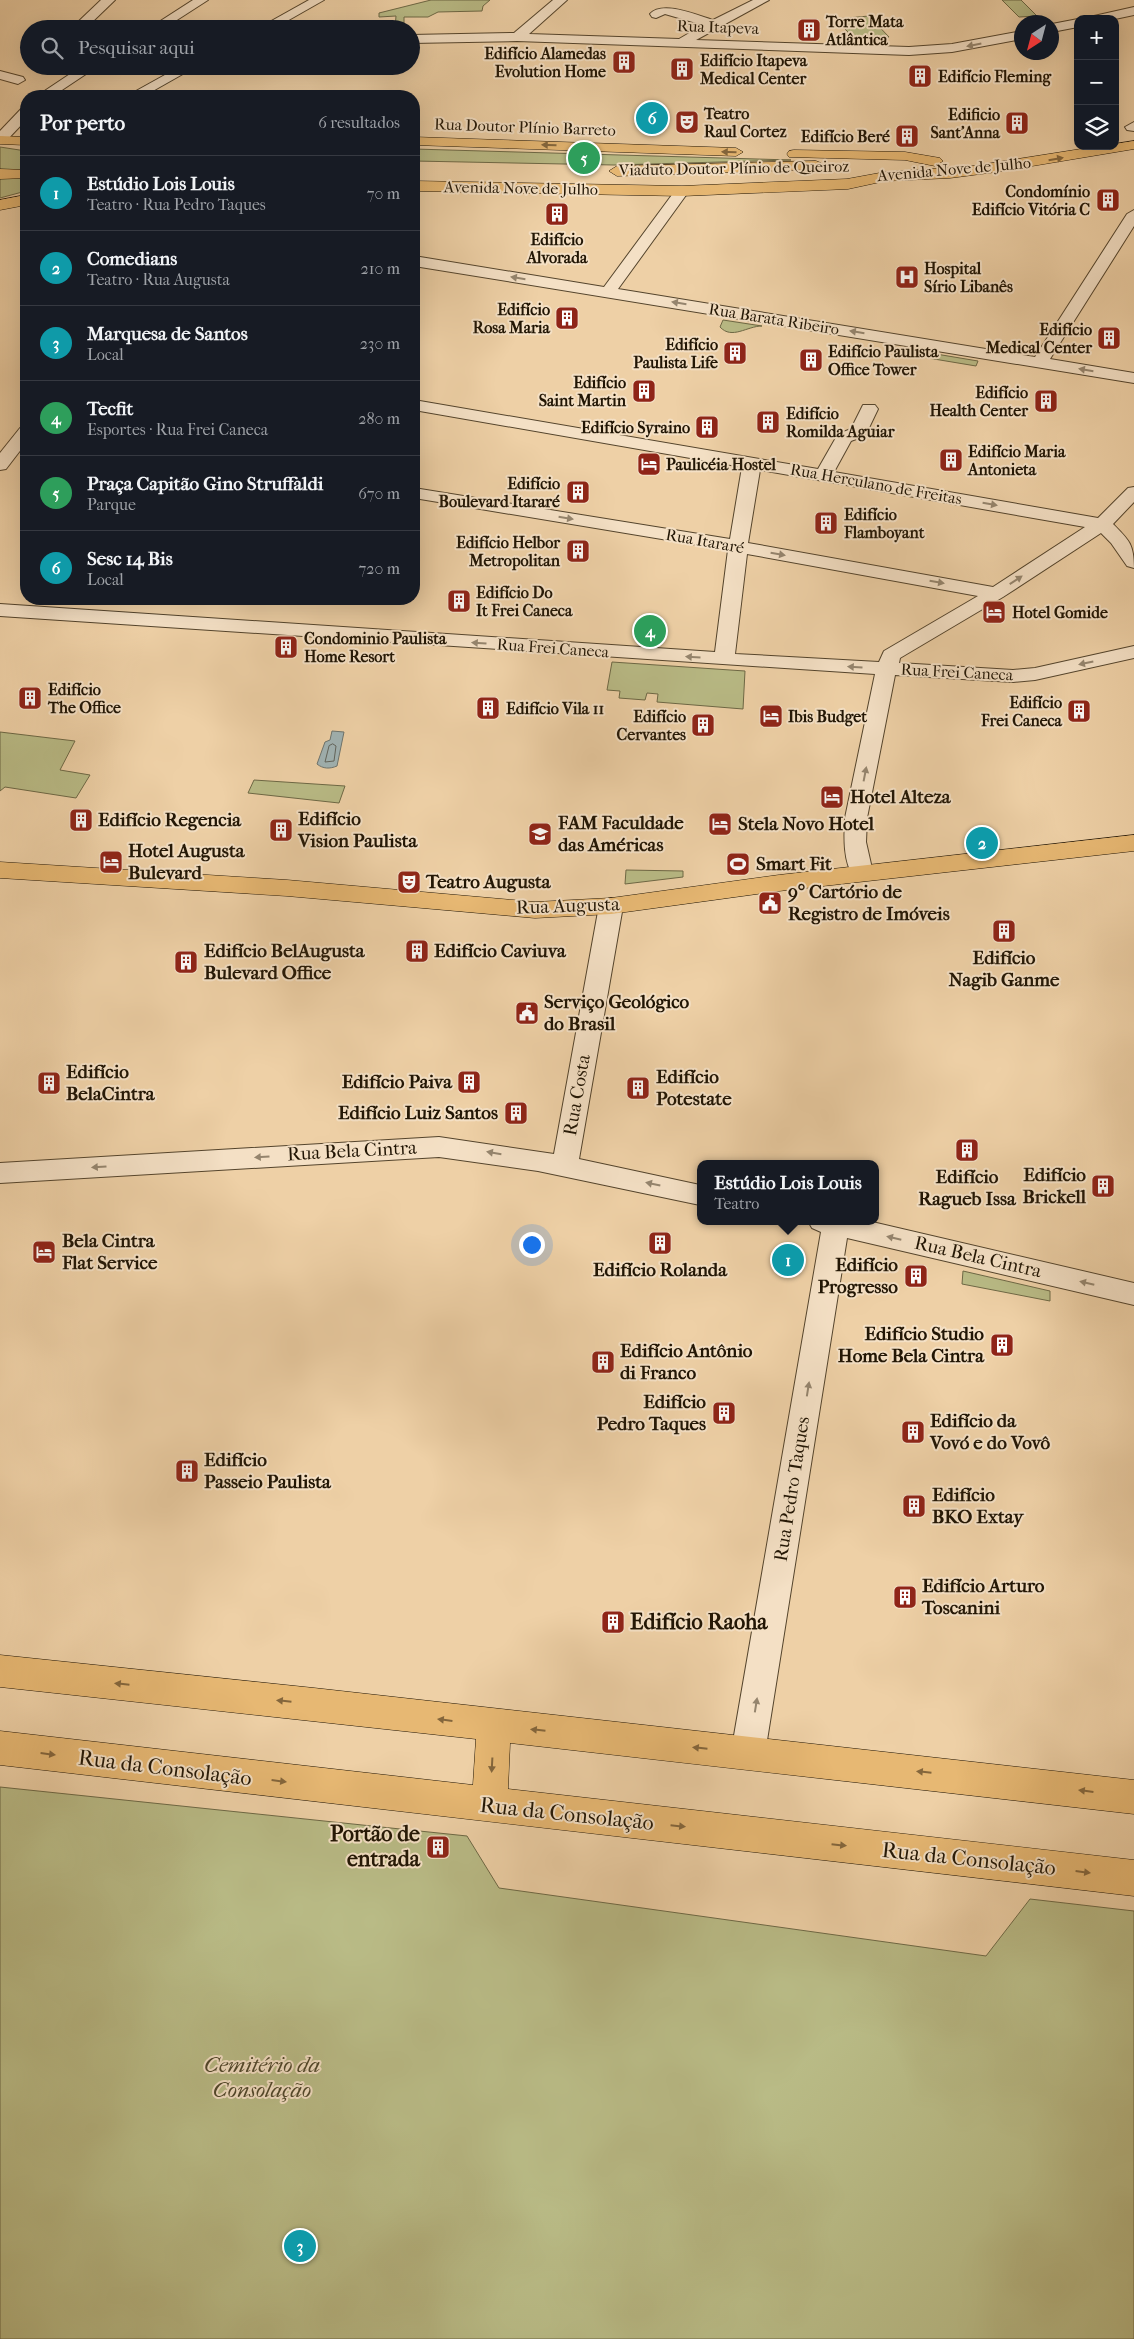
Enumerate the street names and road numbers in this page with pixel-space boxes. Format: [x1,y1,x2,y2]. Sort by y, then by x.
street label: Rua Itapeva [677,16,760,38]
street label: Rua Doutor Plínio Barreto [434,114,616,140]
street label: Avenida Nove de Julho [875,153,1032,185]
street label: Viaduto Doutor Plínio de Queiroz [618,156,849,180]
street label: Avenida Nove de Julho [443,177,598,199]
street label: Rua Barata Ribeiro [707,299,841,339]
street label: Rua Herculano de Freitas [789,460,963,508]
street label: Rua Itararé [664,525,746,557]
street label: Rua Frei Caneca [496,635,610,661]
street label: Rua Frei Caneca [900,660,1014,684]
street label: Rua Augusta [516,893,620,919]
street label: Rua Costa [559,1052,595,1137]
street label: Rua Bela Cintra [287,1137,418,1165]
street label: Rua Bela Cintra [912,1232,1044,1282]
street label: Rua Pedro Taques [770,1415,814,1563]
street label: Rua da Consolação [77,1744,253,1792]
street label: Rua da Consolação [479,1792,655,1836]
street label: Rua da Consolação [881,1837,1057,1881]

